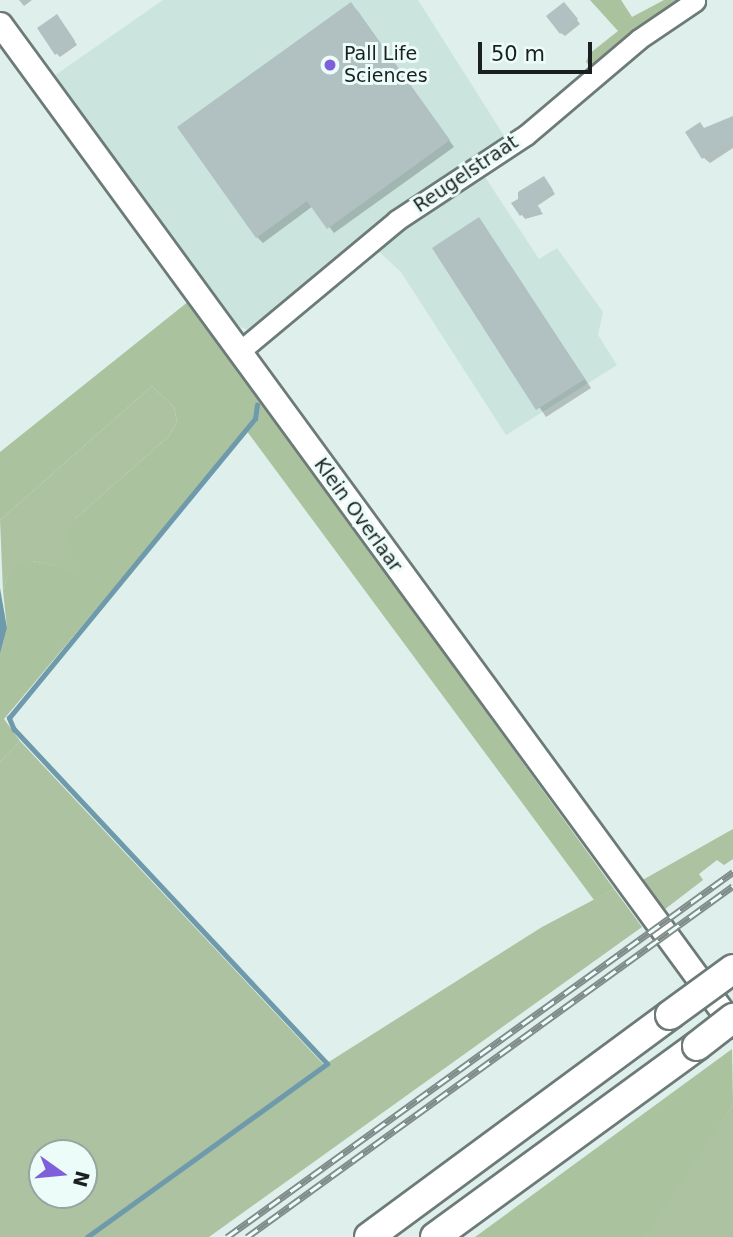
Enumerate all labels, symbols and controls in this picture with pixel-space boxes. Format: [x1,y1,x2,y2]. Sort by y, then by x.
scale bar [481,28,595,72]
text: 50 m [491,42,545,66]
place label: Pall Life Sciences [344,43,428,87]
marker: Pall Life Sciences [322,57,338,73]
street label: Reugelstraat [409,131,523,217]
street label: Klein Overlaar [309,454,407,576]
north arrow [28,1139,98,1209]
text: N [69,1168,94,1189]

